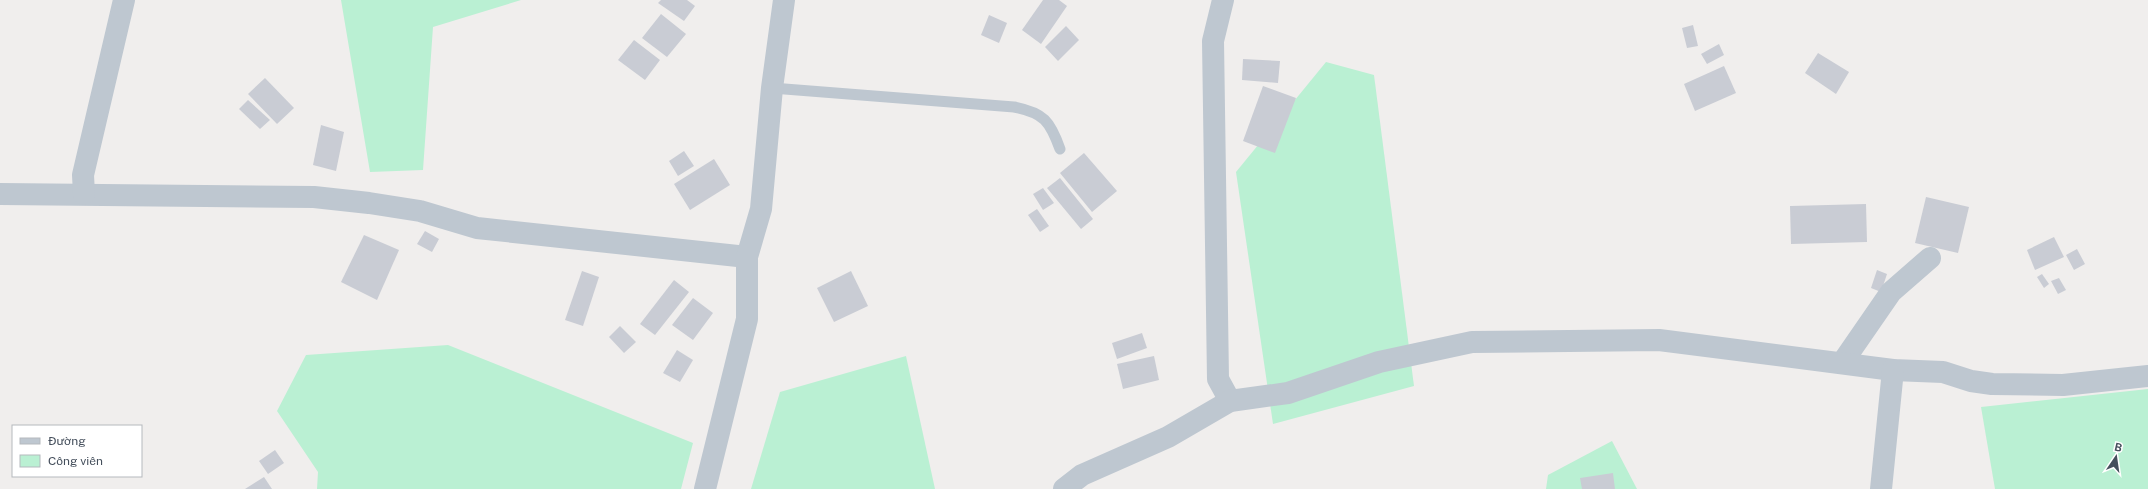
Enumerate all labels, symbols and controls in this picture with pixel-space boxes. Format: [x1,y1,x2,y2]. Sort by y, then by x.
legend [12,425,142,477]
text: Đường [48,434,86,448]
north arrow [2096,437,2136,477]
text: B [2113,441,2124,454]
text: Công viên [48,454,103,468]

